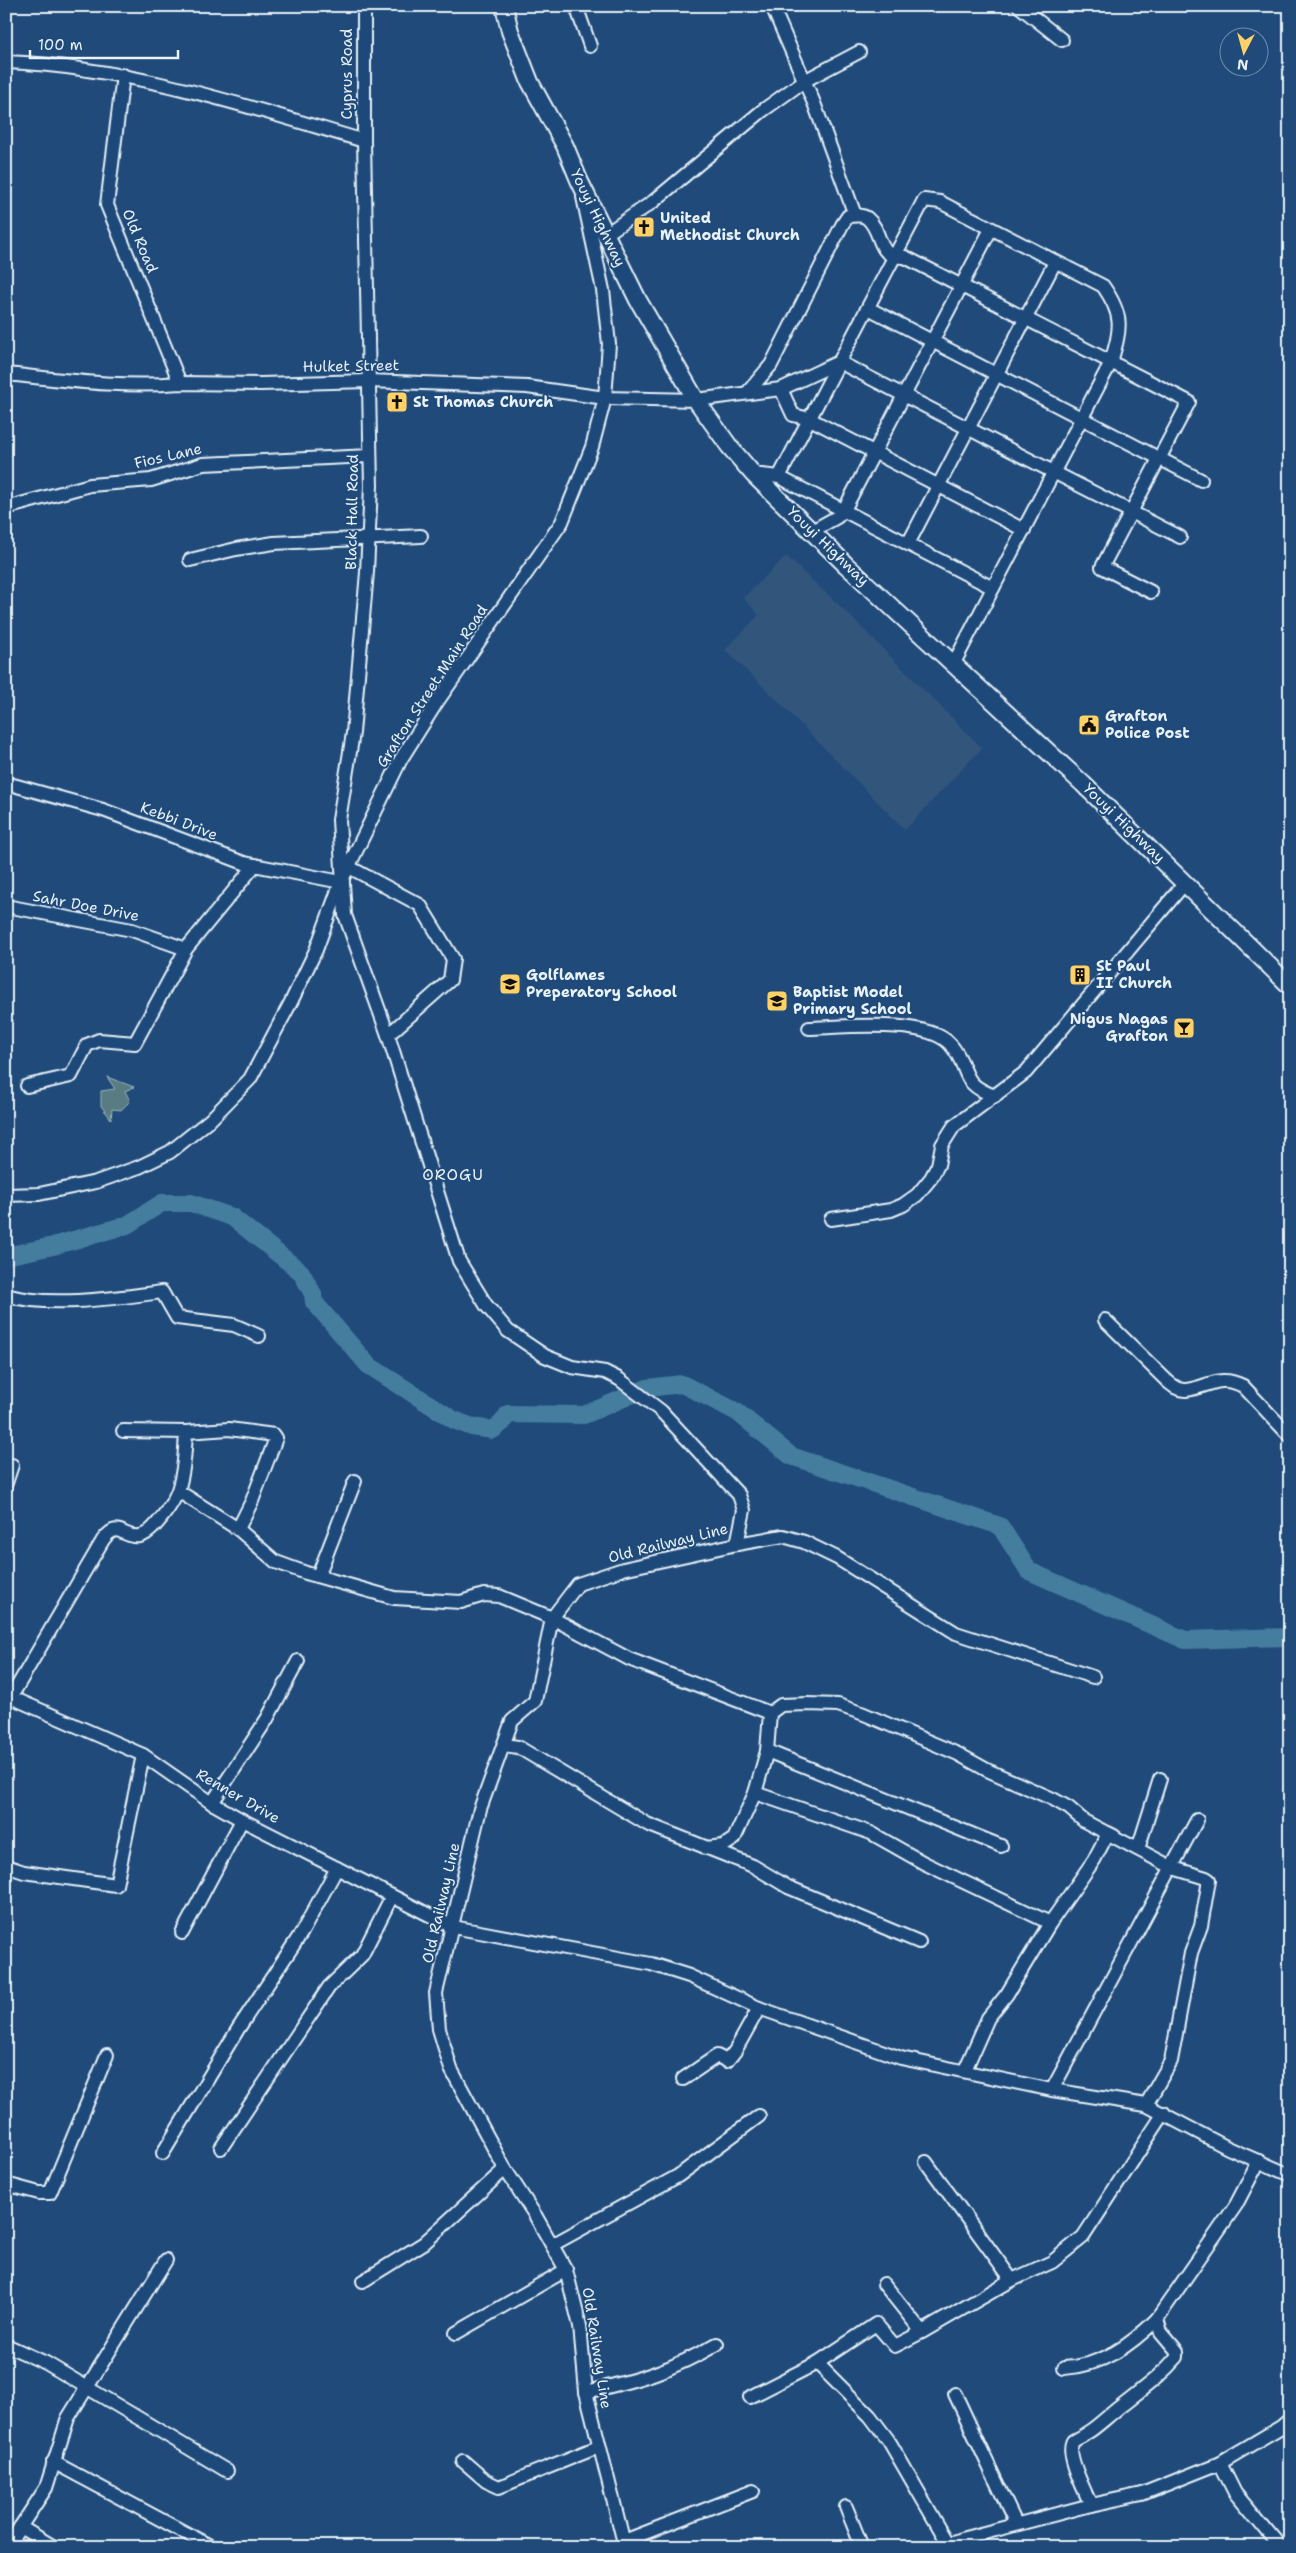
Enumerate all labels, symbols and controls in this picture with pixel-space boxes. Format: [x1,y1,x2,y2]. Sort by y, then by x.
scale bar [30,28,178,60]
street label: Cyprus Road [337,28,357,120]
north arrow [1218,28,1268,78]
text: 100 m [38,35,83,55]
text: N [1236,55,1249,74]
street label: Youyi Highway [566,166,630,270]
street label: Old Road [118,206,163,276]
place label: United Methodist Church [660,208,800,245]
church icon: United Methodist Church [632,215,656,239]
street label: Hulket Street [303,355,399,377]
church icon: St Thomas Church [385,390,409,414]
place label: St Thomas Church [413,392,553,412]
street label: Fios Lane [132,439,204,473]
street label: Black Hall Road [341,453,363,570]
street label: Youyi Highway [783,502,873,590]
street label: Grafton Street Main Road [372,600,492,771]
place label: Grafton Police Post [1105,706,1190,743]
public building icon: Grafton Police Post [1077,713,1101,737]
street label: Youyi Highway [1079,779,1169,867]
street label: Kebbi Drive [138,797,220,845]
street label: Sahr Doe Drive [31,886,141,926]
place label: St Paul II Church [1096,956,1172,993]
building icon: St Paul II Church [1068,963,1092,987]
place label: Golflames Preperatory School [526,965,677,1002]
school or university icon: Golflames Preperatory School [498,972,522,996]
place label: Baptist Model Primary School [793,982,912,1019]
school or university icon: Baptist Model Primary School [765,989,789,1013]
place label: Nigus Nagas Grafton [1070,1009,1168,1046]
bar icon: Nigus Nagas Grafton [1172,1016,1196,1040]
district label: OROGU [422,1164,484,1185]
street label: Old Railway Line [606,1518,730,1568]
street label: Renner Drive [192,1764,284,1828]
street label: Old Railway Line [417,1841,465,1965]
street label: Old Railway Line [578,2286,616,2410]

